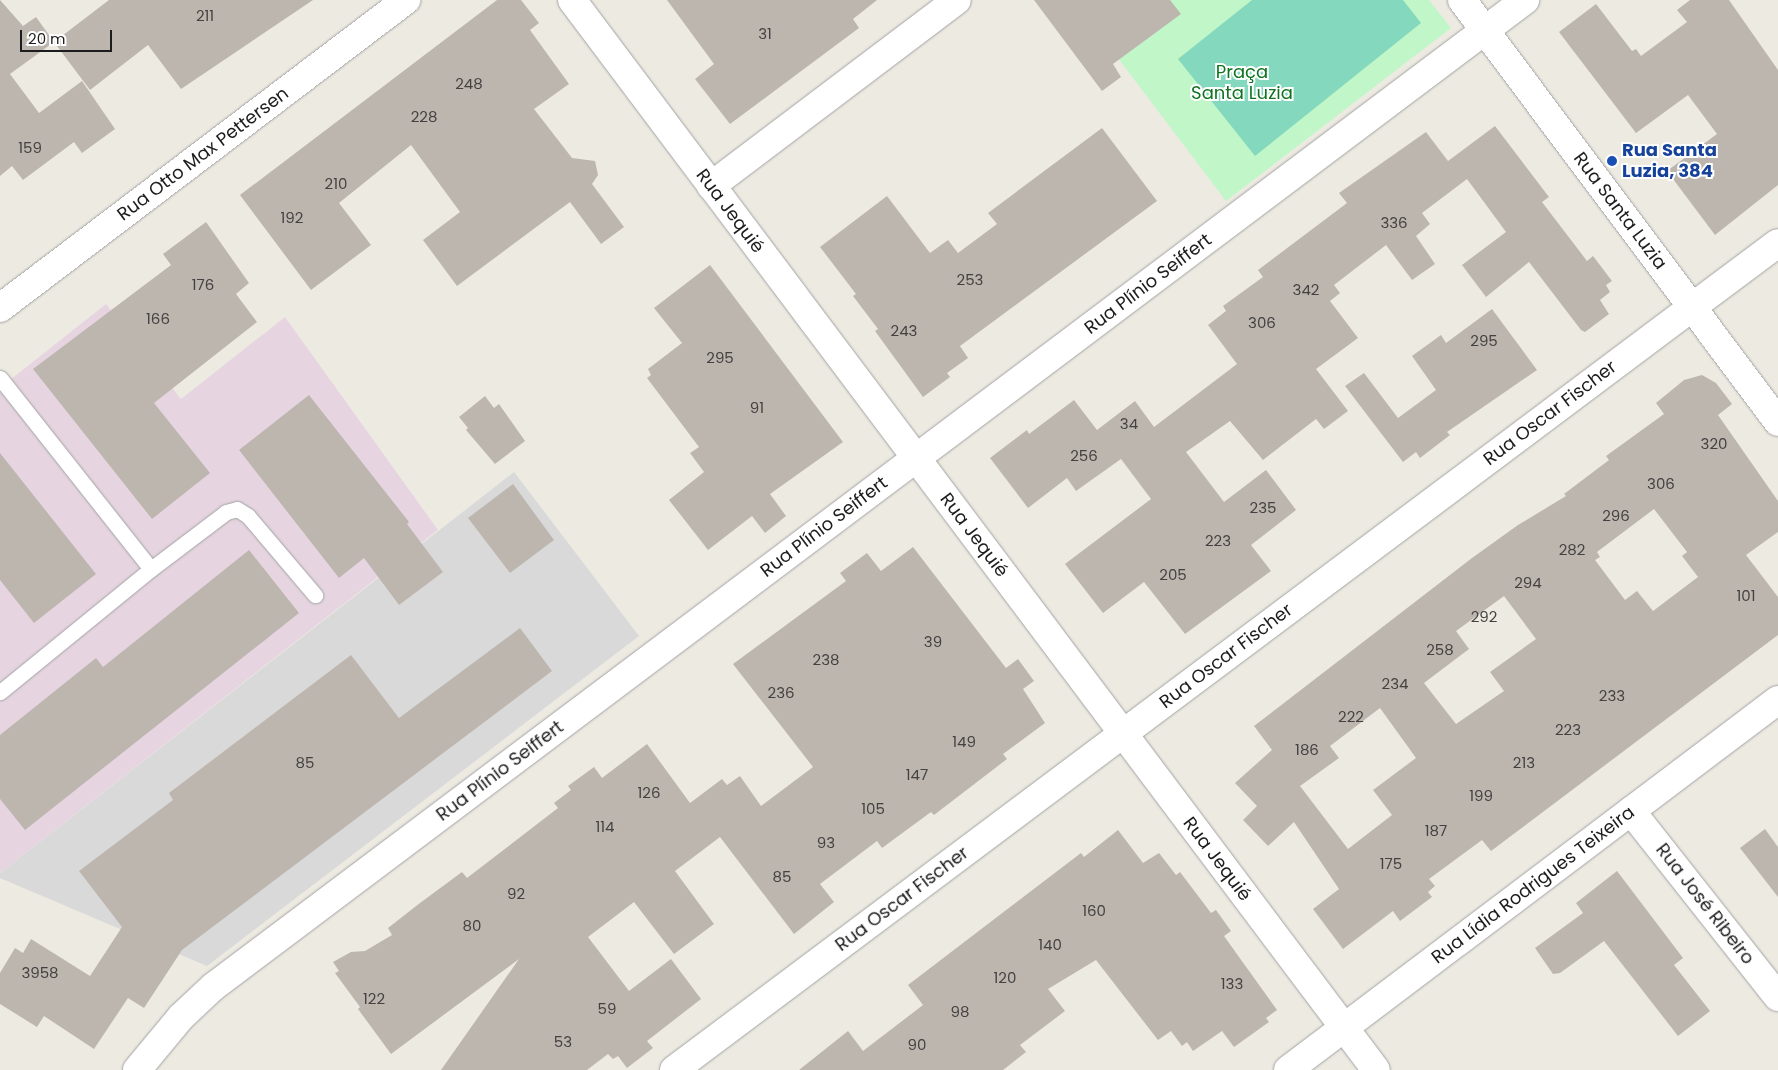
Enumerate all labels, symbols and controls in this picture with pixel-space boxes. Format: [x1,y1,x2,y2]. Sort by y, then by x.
house number: 211 [196,7,214,25]
scale bar [22,20,115,52]
house number: 31 [758,25,772,43]
text: 20 m [28,28,66,49]
park label: Praça Santa Luzia [1191,62,1293,104]
house number: 248 [455,75,483,93]
street label: Rua Otto Max Pettersen [113,83,293,225]
house number: 228 [411,108,437,126]
house number: 159 [18,139,42,157]
place label: Rua Santa Luzia, 384 [1622,140,1717,182]
street label: Rua Santa Luzia [1569,148,1671,274]
marker: Rua Santa Luzia, 384 [1606,155,1618,167]
street label: Rua Jequié [691,165,769,257]
house number: 210 [325,175,347,193]
house number: 192 [281,209,303,227]
house number: 336 [1380,214,1408,232]
street label: Rua Plínio Seiffert [1080,229,1216,339]
house number: 253 [957,271,983,289]
house number: 176 [192,276,214,294]
house number: 342 [1293,281,1319,299]
house number: 166 [146,310,170,328]
house number: 306 [1248,314,1276,332]
house number: 243 [891,322,917,340]
house number: 295 [1470,332,1498,350]
house number: 295 [706,349,734,367]
street label: Rua Oscar Fischer [1479,356,1621,470]
house number: 91 [750,399,764,417]
house number: 34 [1120,415,1138,433]
house number: 320 [1701,435,1727,453]
house number: 256 [1070,447,1098,465]
street label: Rua Plínio Seiffert [756,472,892,582]
house number: 306 [1647,475,1675,493]
street label: Rua Jequié [935,489,1013,581]
house number: 235 [1250,499,1276,517]
house number: 296 [1602,507,1630,525]
house number: 223 [1205,532,1231,550]
house number: 282 [1559,541,1585,559]
house number: 205 [1159,566,1187,584]
house number: 294 [1514,574,1542,592]
house number: 101 [1736,587,1756,605]
street label: Rua Oscar Fischer [1155,599,1297,713]
house number: 292 [1471,608,1497,626]
house number: 39 [924,633,942,651]
house number: 258 [1426,641,1454,659]
house number: 238 [813,651,839,669]
house number: 234 [1382,675,1408,693]
house number: 236 [768,684,794,702]
house number: 233 [1599,687,1625,705]
house number: 222 [1338,708,1364,726]
street label: Rua Plínio Seiffert [432,716,568,826]
house number: 223 [1555,721,1581,739]
house number: 149 [952,733,976,751]
house number: 186 [1295,741,1319,759]
house number: 85 [296,754,314,772]
house number: 213 [1513,754,1535,772]
house number: 147 [906,766,928,784]
house number: 126 [638,784,660,802]
house number: 199 [1469,787,1493,805]
house number: 105 [861,800,885,818]
street label: Rua Lídia Rodrigues Teixeira [1427,802,1639,968]
street label: Rua Jequié [1178,813,1256,905]
house number: 114 [595,818,615,836]
house number: 187 [1425,822,1447,840]
house number: 93 [817,834,835,852]
street label: Rua José Ribeiro [1651,839,1759,969]
street label: Rua Oscar Fischer [831,842,973,956]
house number: 175 [1380,855,1402,873]
house number: 85 [773,868,791,886]
house number: 92 [507,885,525,903]
house number: 160 [1082,902,1106,920]
house number: 80 [463,917,481,935]
house number: 140 [1038,936,1062,954]
house number: 3958 [21,964,59,982]
house number: 120 [994,969,1016,987]
house number: 133 [1221,975,1243,993]
house number: 122 [363,990,385,1008]
house number: 59 [598,1000,616,1018]
house number: 98 [951,1003,969,1021]
house number: 53 [554,1033,572,1051]
house number: 90 [908,1036,926,1054]

